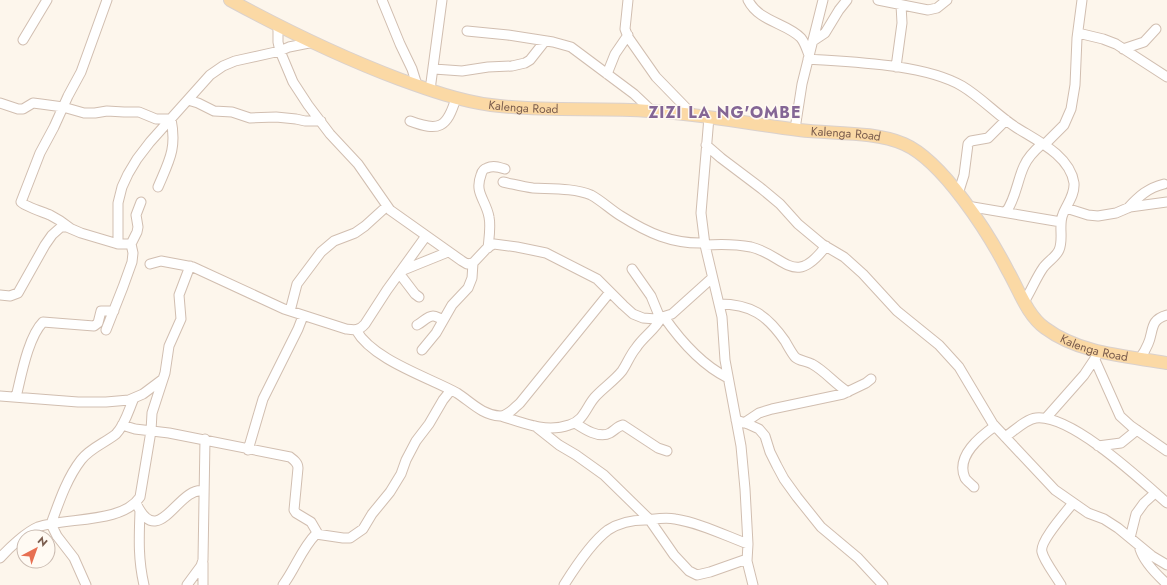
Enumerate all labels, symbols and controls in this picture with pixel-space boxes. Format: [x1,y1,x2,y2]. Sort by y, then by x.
street label: Kalenga Road [487,96,558,118]
district label: ZIZI LA NG'OMBE [648,101,802,124]
street label: Kalenga Road [810,122,882,146]
street label: Kalenga Road [1057,330,1129,366]
north arrow [16,529,56,569]
text: N [34,533,51,550]

